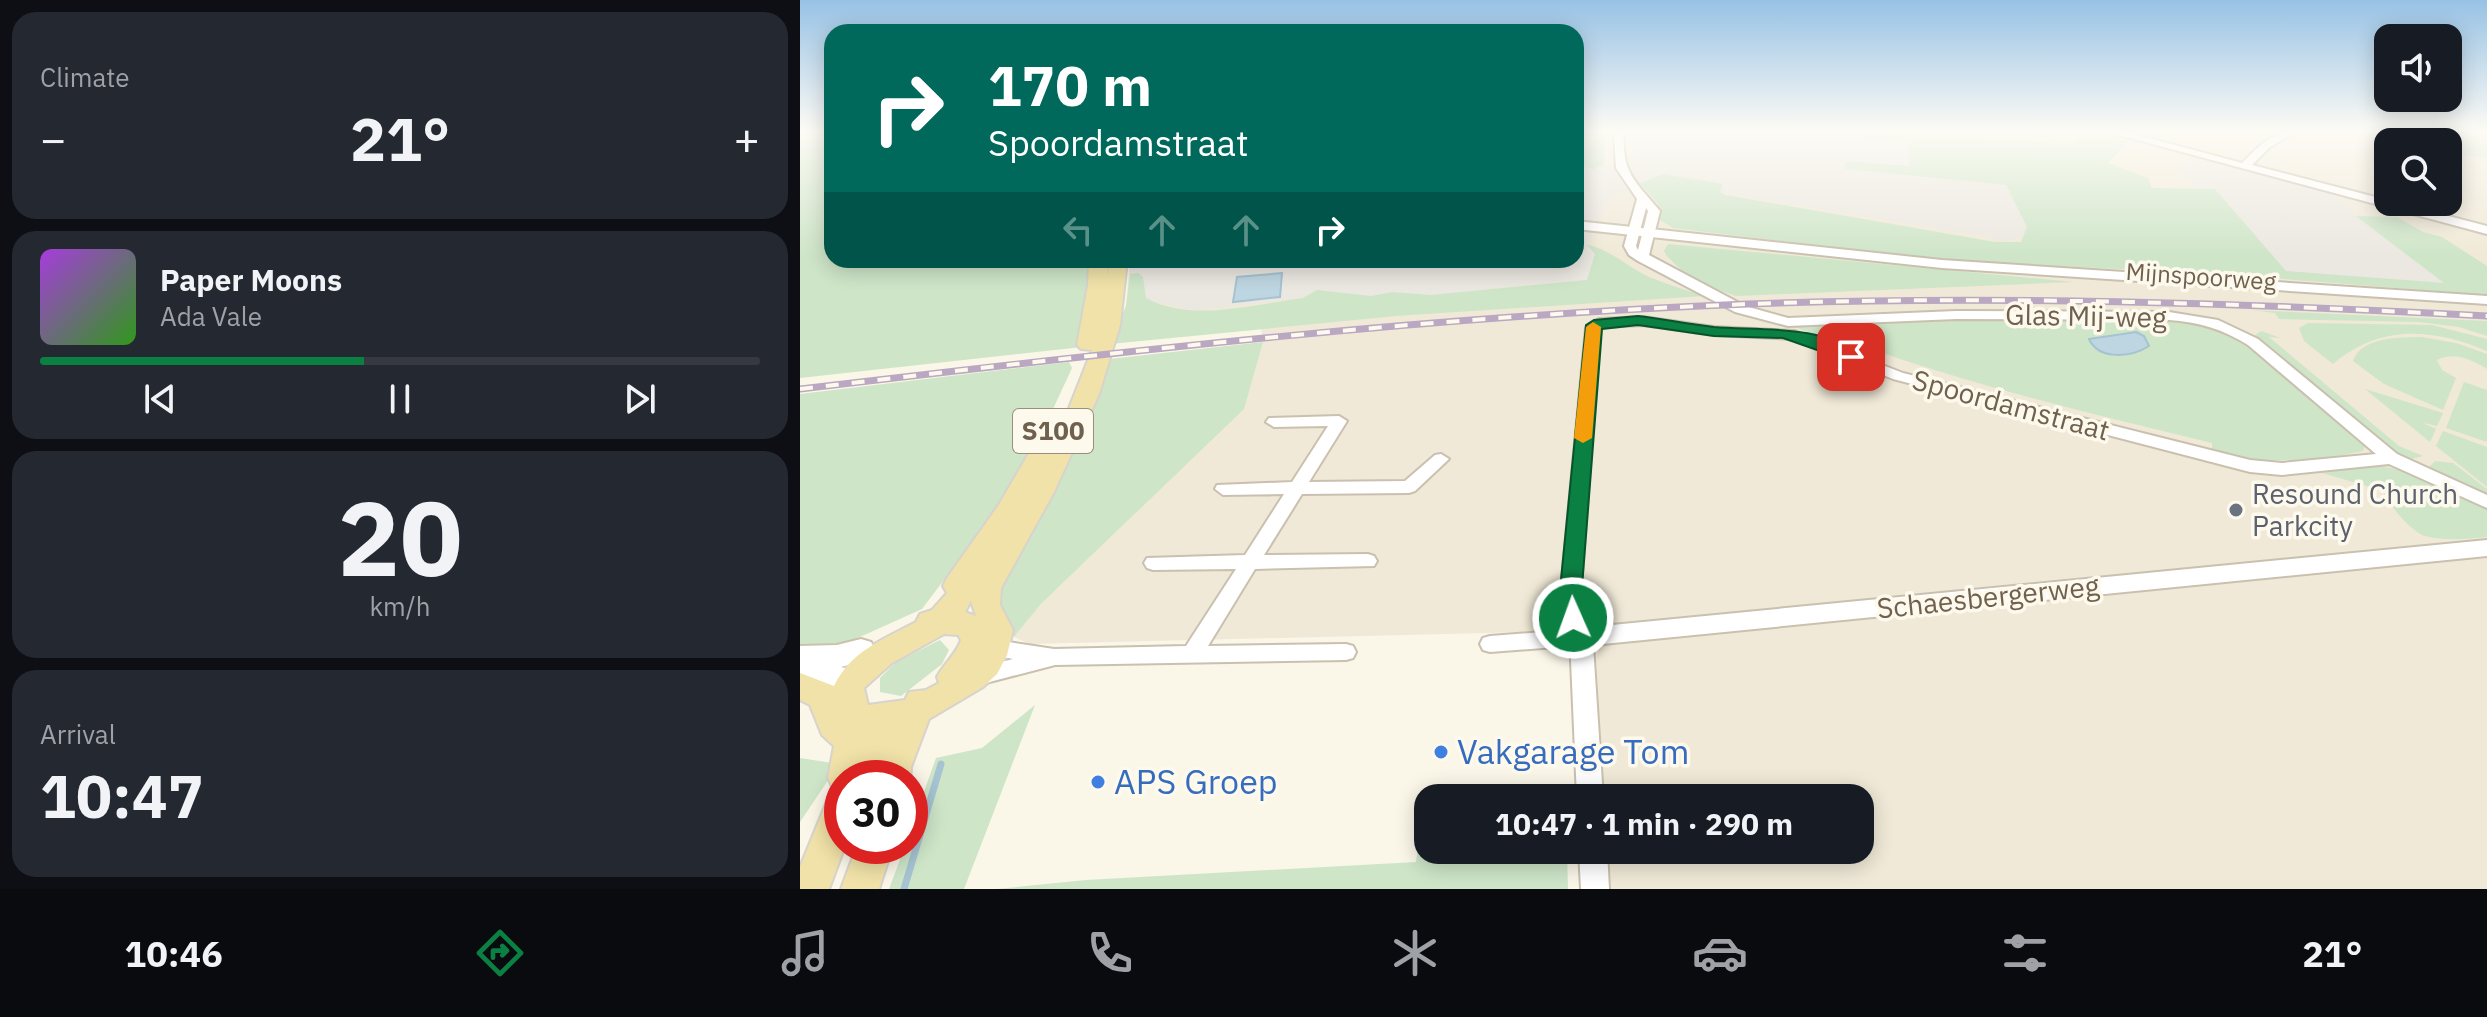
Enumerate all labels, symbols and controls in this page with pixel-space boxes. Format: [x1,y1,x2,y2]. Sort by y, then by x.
map controls [2374,24,2462,216]
button: sound [2374,24,2462,112]
text: 170 m [988,49,1152,121]
icon: right [856,56,960,160]
text: Climate [40,60,130,94]
text: 21° [350,99,450,178]
text: − [40,110,66,167]
text: + [734,110,760,167]
text: Spoordamstraat [988,119,1249,166]
button: search [2374,128,2462,216]
icon: left [1056,208,1100,252]
icon: ahead [1140,208,1184,252]
icon: ahead [1224,208,1268,252]
icon: right [1308,208,1352,252]
street label: Mijnspoorweg [2125,255,2278,297]
text: Paper Moons [160,260,342,299]
street label: Glas Mij-weg [2005,296,2167,335]
text: Ada Vale [160,299,262,333]
pin [1817,323,1885,391]
icon: arrive [1829,335,1873,379]
street label: Spoordamstraat [1908,360,2114,449]
icon: previous [138,377,182,421]
icon: pause [378,377,422,421]
icon: next [618,377,662,421]
road number: S100 [1013,409,1093,453]
text: 20 [338,469,462,605]
place label: Resound Church Parkcity [2252,475,2458,544]
marker: Resound Church Parkcity [2227,501,2245,519]
street label: Schaesbergerweg [1875,566,2101,627]
position arrow [1531,576,1615,660]
text: km/h [369,589,431,623]
text: Arrival [40,717,116,751]
place label: Vakgarage Tom [1457,729,1689,773]
marker: Vakgarage Tom [1432,743,1450,761]
text: 10:47 [40,756,204,835]
place label: APS Groep [1114,759,1278,803]
speed limit sign: 30 [824,760,928,864]
marker: APS Groep [1089,773,1107,791]
text: 10:47 · 1 min · 290 m [1495,804,1793,843]
icon: directions [472,925,528,981]
icon: music [777,925,833,981]
icon: phone [1082,925,1138,981]
icon: climate [1387,925,1443,981]
icon: car [1692,925,1748,981]
icon: filters [1997,925,2053,981]
text: 10:46 [125,930,223,977]
text: 21° [2302,930,2362,977]

